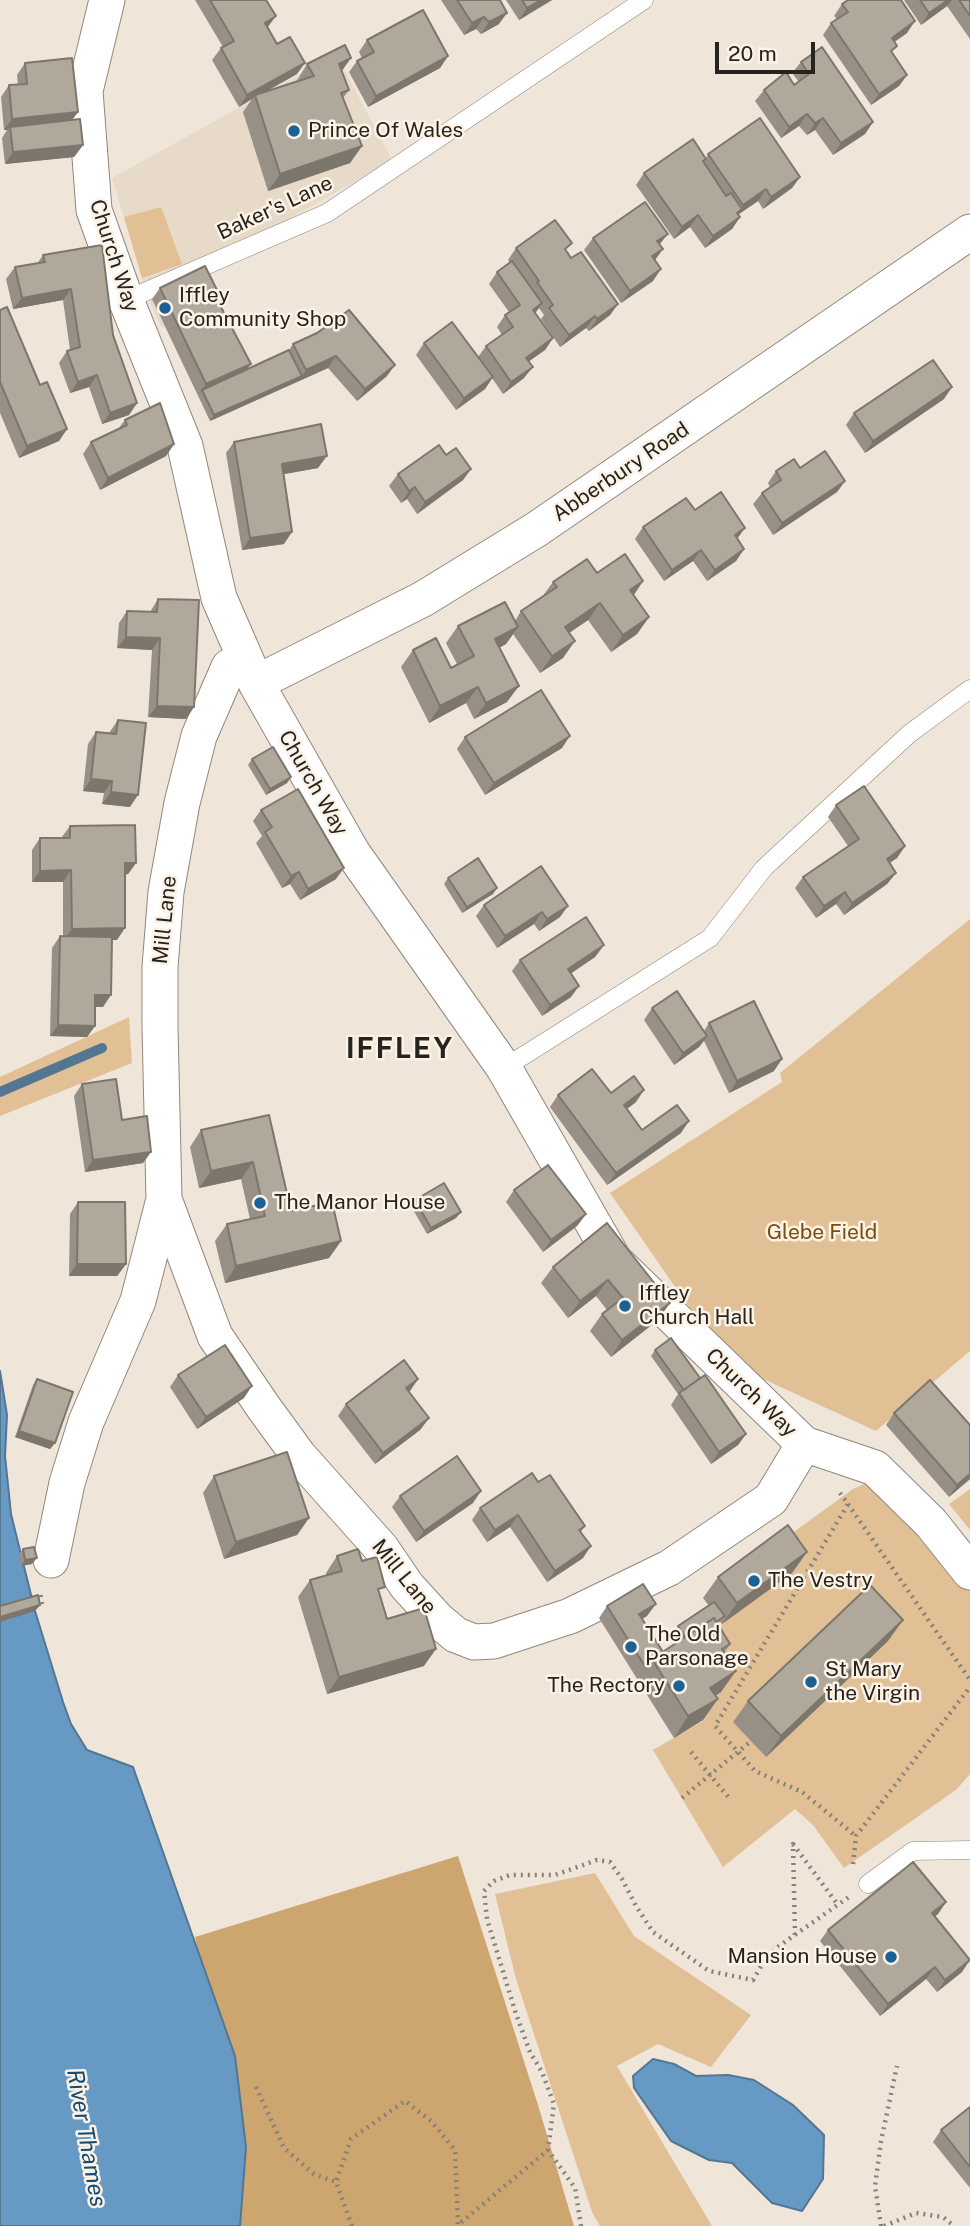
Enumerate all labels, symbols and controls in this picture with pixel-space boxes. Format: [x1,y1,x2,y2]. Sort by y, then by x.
scale bar [718,28,818,72]
text: 20 m [728,41,777,66]
place label: Prince Of Wales [308,118,463,144]
marker: Prince Of Wales [286,123,302,139]
street label: Baker's Lane [214,170,336,246]
street label: Church Way [84,196,144,316]
place label: Iffley Community Shop [179,283,346,333]
marker: Iffley Community Shop [157,300,173,316]
street label: Abberbury Road [548,417,694,527]
street label: Church Way [273,726,353,840]
street label: Mill Lane [148,874,182,966]
district label: IFFLEY [347,1032,453,1066]
place label: The Manor House [274,1190,446,1216]
marker: The Manor House [252,1195,268,1211]
park label: Glebe Field [767,1220,877,1246]
place label: Iffley Church Hall [639,1281,754,1331]
marker: Iffley Church Hall [617,1298,633,1314]
street label: Church Way [700,1343,802,1443]
street label: Mill Lane [366,1535,442,1619]
place label: The Vestry [768,1568,873,1594]
marker: The Vestry [746,1573,762,1589]
place label: The Old Parsonage [645,1622,749,1672]
marker: The Old Parsonage [623,1639,639,1655]
place label: St Mary the Virgin [825,1657,920,1707]
place label: The Rectory [547,1673,665,1699]
marker: St Mary the Virgin [803,1674,819,1690]
marker: The Rectory [671,1678,687,1694]
place label: Mansion House [727,1944,877,1970]
marker: Mansion House [883,1949,899,1965]
water label: River Thames [60,2067,112,2209]

